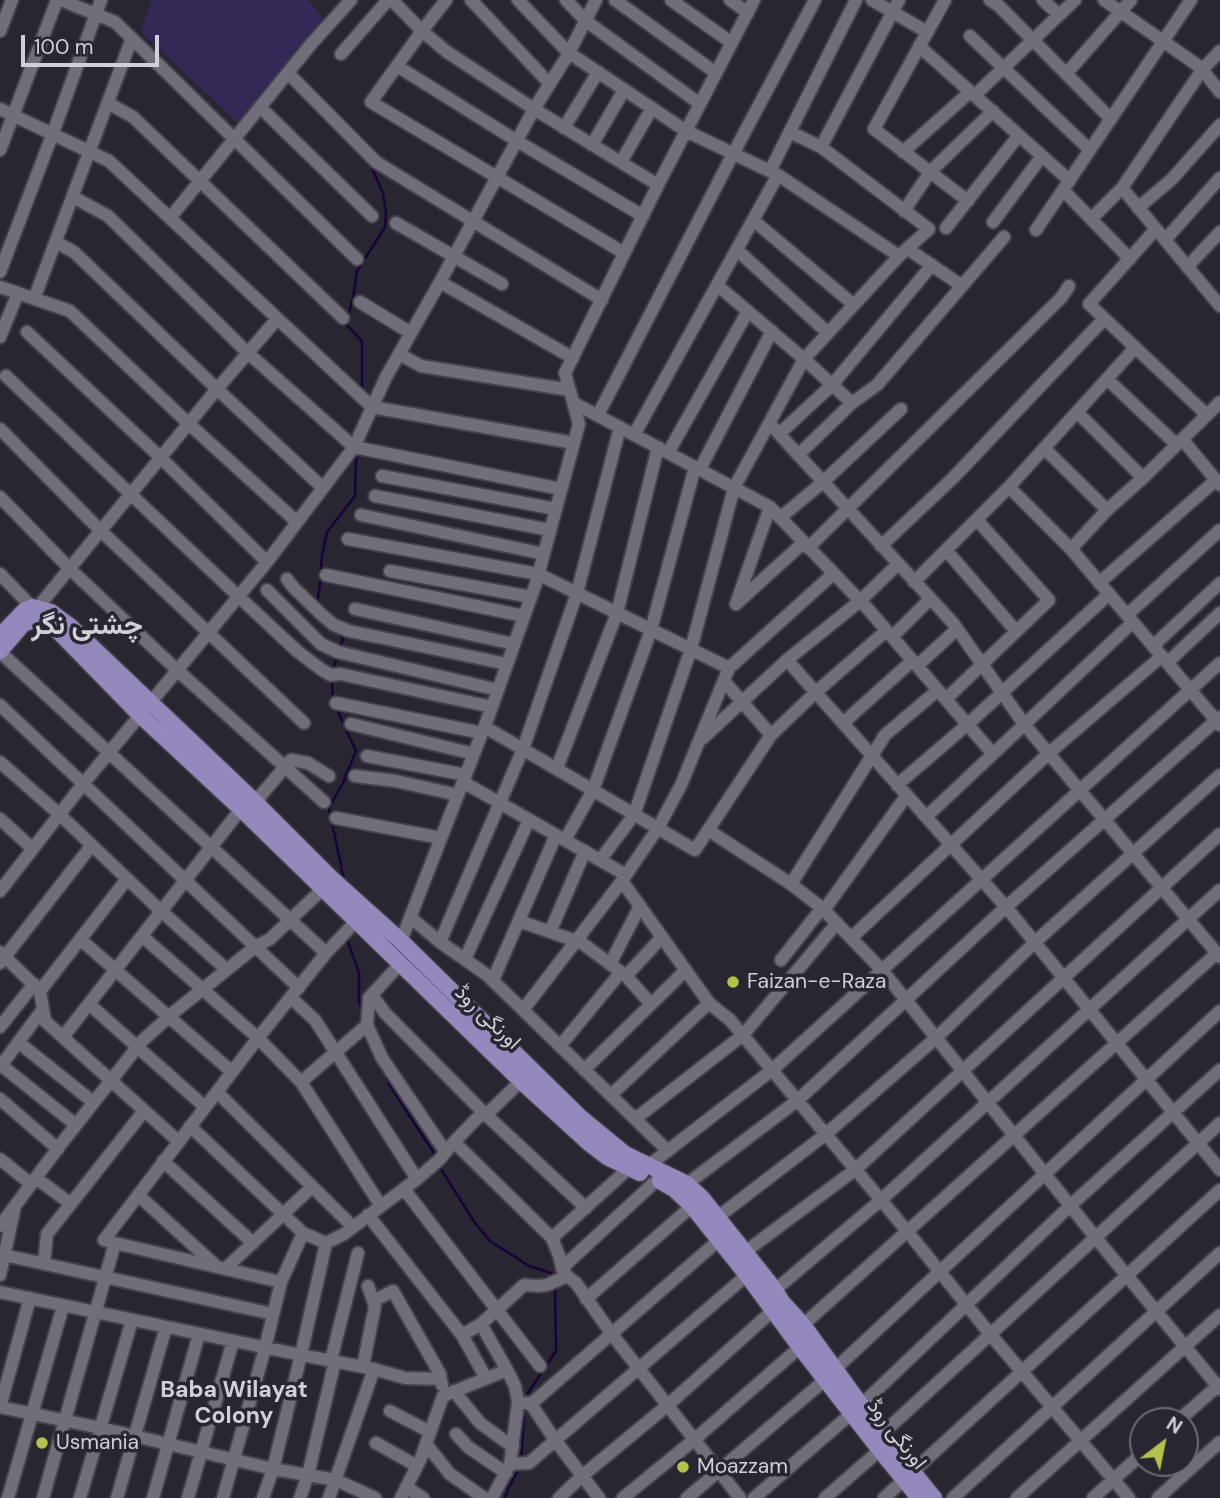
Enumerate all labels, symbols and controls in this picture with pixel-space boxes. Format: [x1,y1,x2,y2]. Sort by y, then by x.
scale bar [24,21,163,65]
text: 100 m [34,33,94,61]
district label: چشتی نگر [31,610,143,644]
place label: Faizan-e-Raza [747,969,886,995]
marker: Faizan-e-Raza [725,974,741,990]
street label: اورنگی روڈ [449,980,525,1056]
district label: Baba Wilayat Colony [160,1377,308,1431]
street label: اورنگی روڈ [861,1395,931,1475]
north arrow [1129,1407,1199,1477]
text: N [1162,1411,1187,1440]
place label: Usmania [56,1430,139,1456]
marker: Usmania [34,1435,50,1451]
place label: Moazzam [697,1454,788,1480]
marker: Moazzam [675,1459,691,1475]

